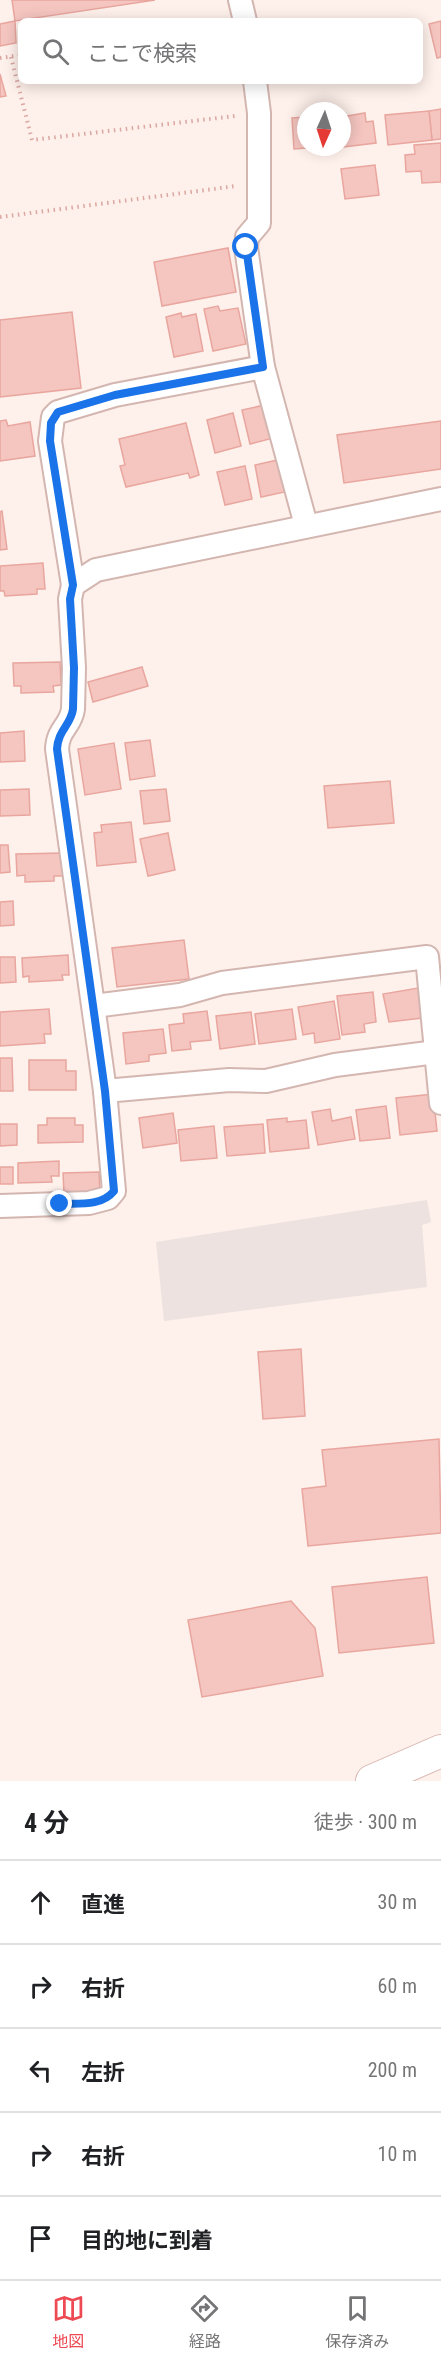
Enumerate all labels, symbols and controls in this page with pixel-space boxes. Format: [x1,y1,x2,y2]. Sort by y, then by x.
search box [18,18,423,84]
icon: search [39,35,72,68]
text: ここで検索 [87,41,197,66]
north arrow [297,102,351,156]
route start [232,233,258,259]
route end [46,1190,72,1216]
text: 4 分 [24,1808,69,1838]
text: 徒歩 · 300 m [314,1810,417,1834]
icon: ahead [24,1886,57,1919]
text: 30 m [378,1890,417,1914]
text: 直進 [81,1892,125,1917]
icon: right [24,1970,57,2003]
text: 60 m [378,1974,417,1998]
text: 右折 [81,1976,125,2001]
icon: left [24,2054,57,2087]
text: 200 m [368,2058,417,2082]
text: 左折 [81,2060,125,2085]
icon: right [24,2138,57,2171]
text: 10 m [378,2142,417,2166]
text: 右折 [81,2144,125,2169]
icon: arrive [24,2222,57,2255]
text: 目的地に到着 [81,2228,213,2253]
tab: 地図 [52,2292,85,2352]
tab: 経路 [188,2292,221,2352]
tab: 保存済み [325,2292,389,2352]

